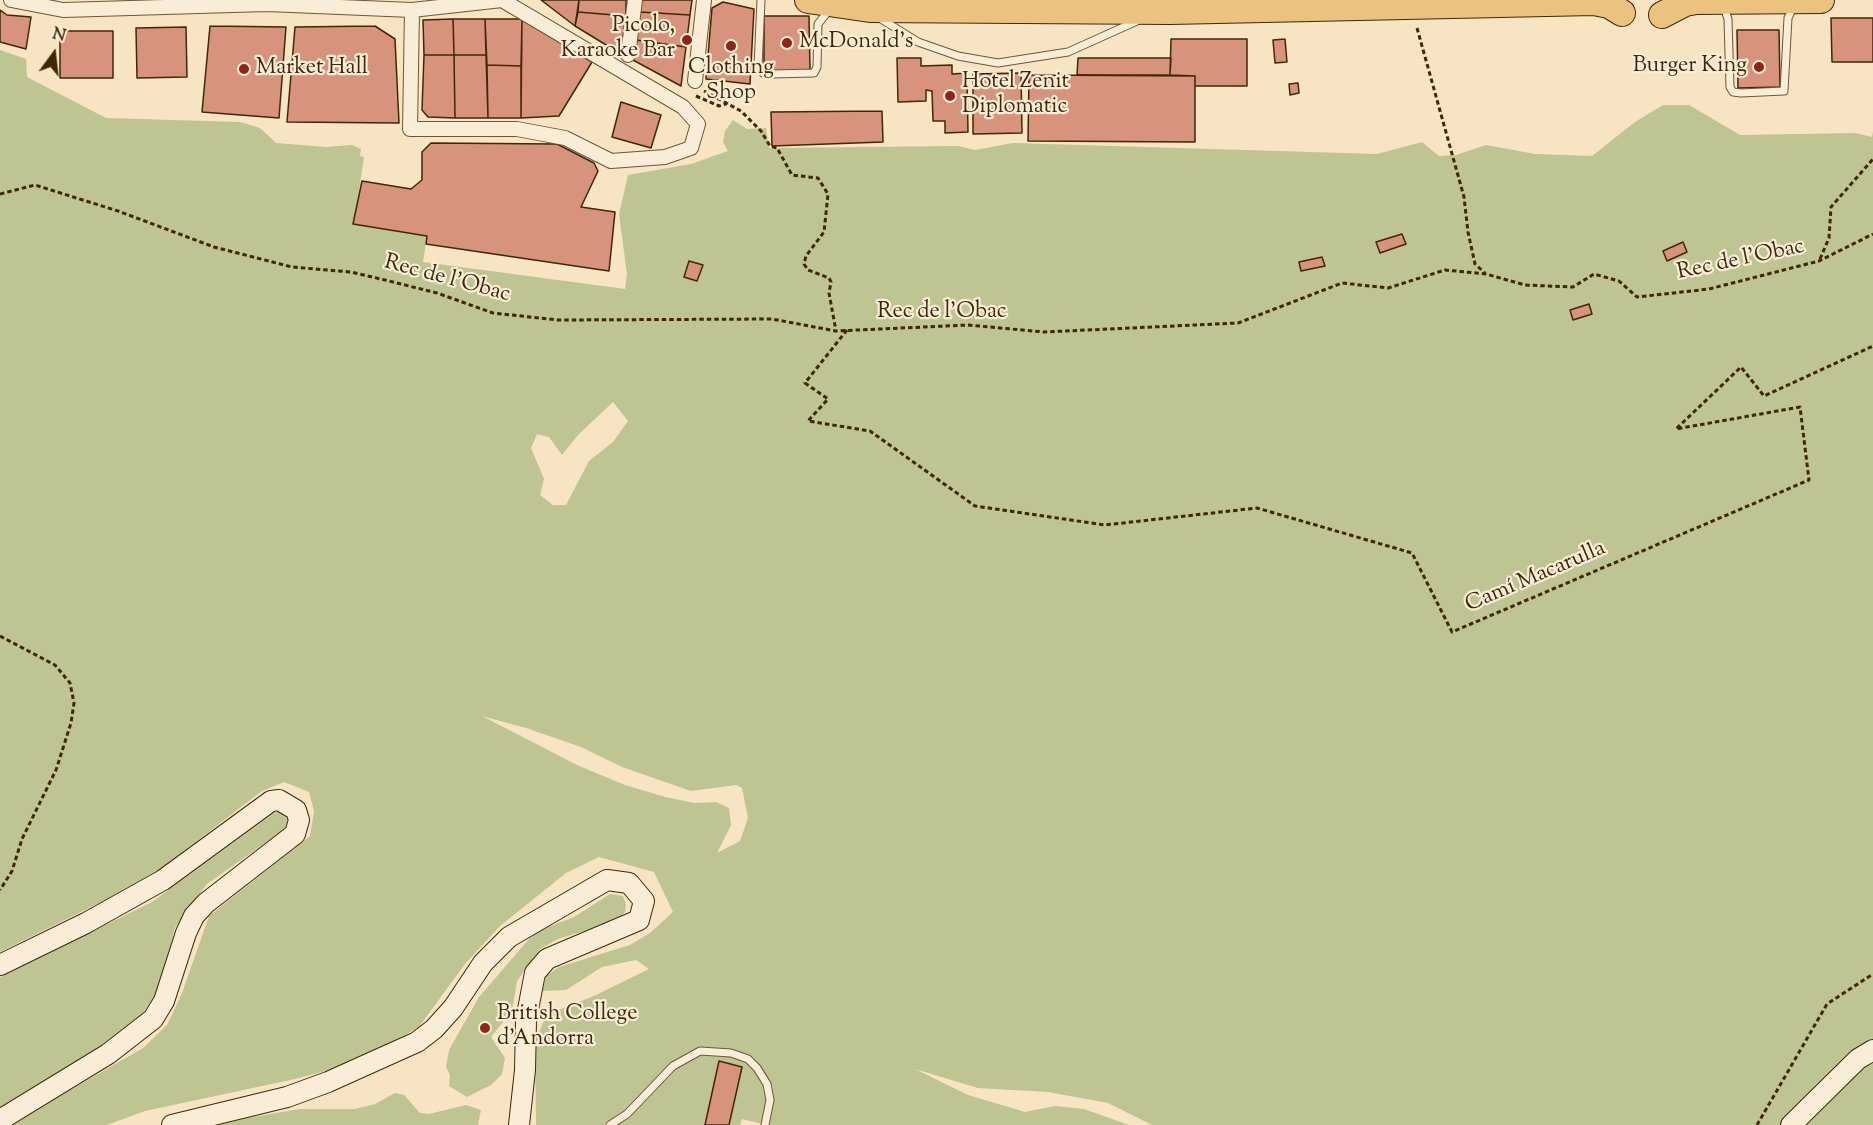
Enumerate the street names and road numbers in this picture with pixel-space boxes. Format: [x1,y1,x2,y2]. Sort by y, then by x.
street label: Rec de l'Obac [1675,235,1807,287]
street label: Rec de l'Obac [381,250,513,310]
street label: Rec de l'Obac [877,300,1007,326]
street label: Camí Macarulla [1462,537,1610,619]

